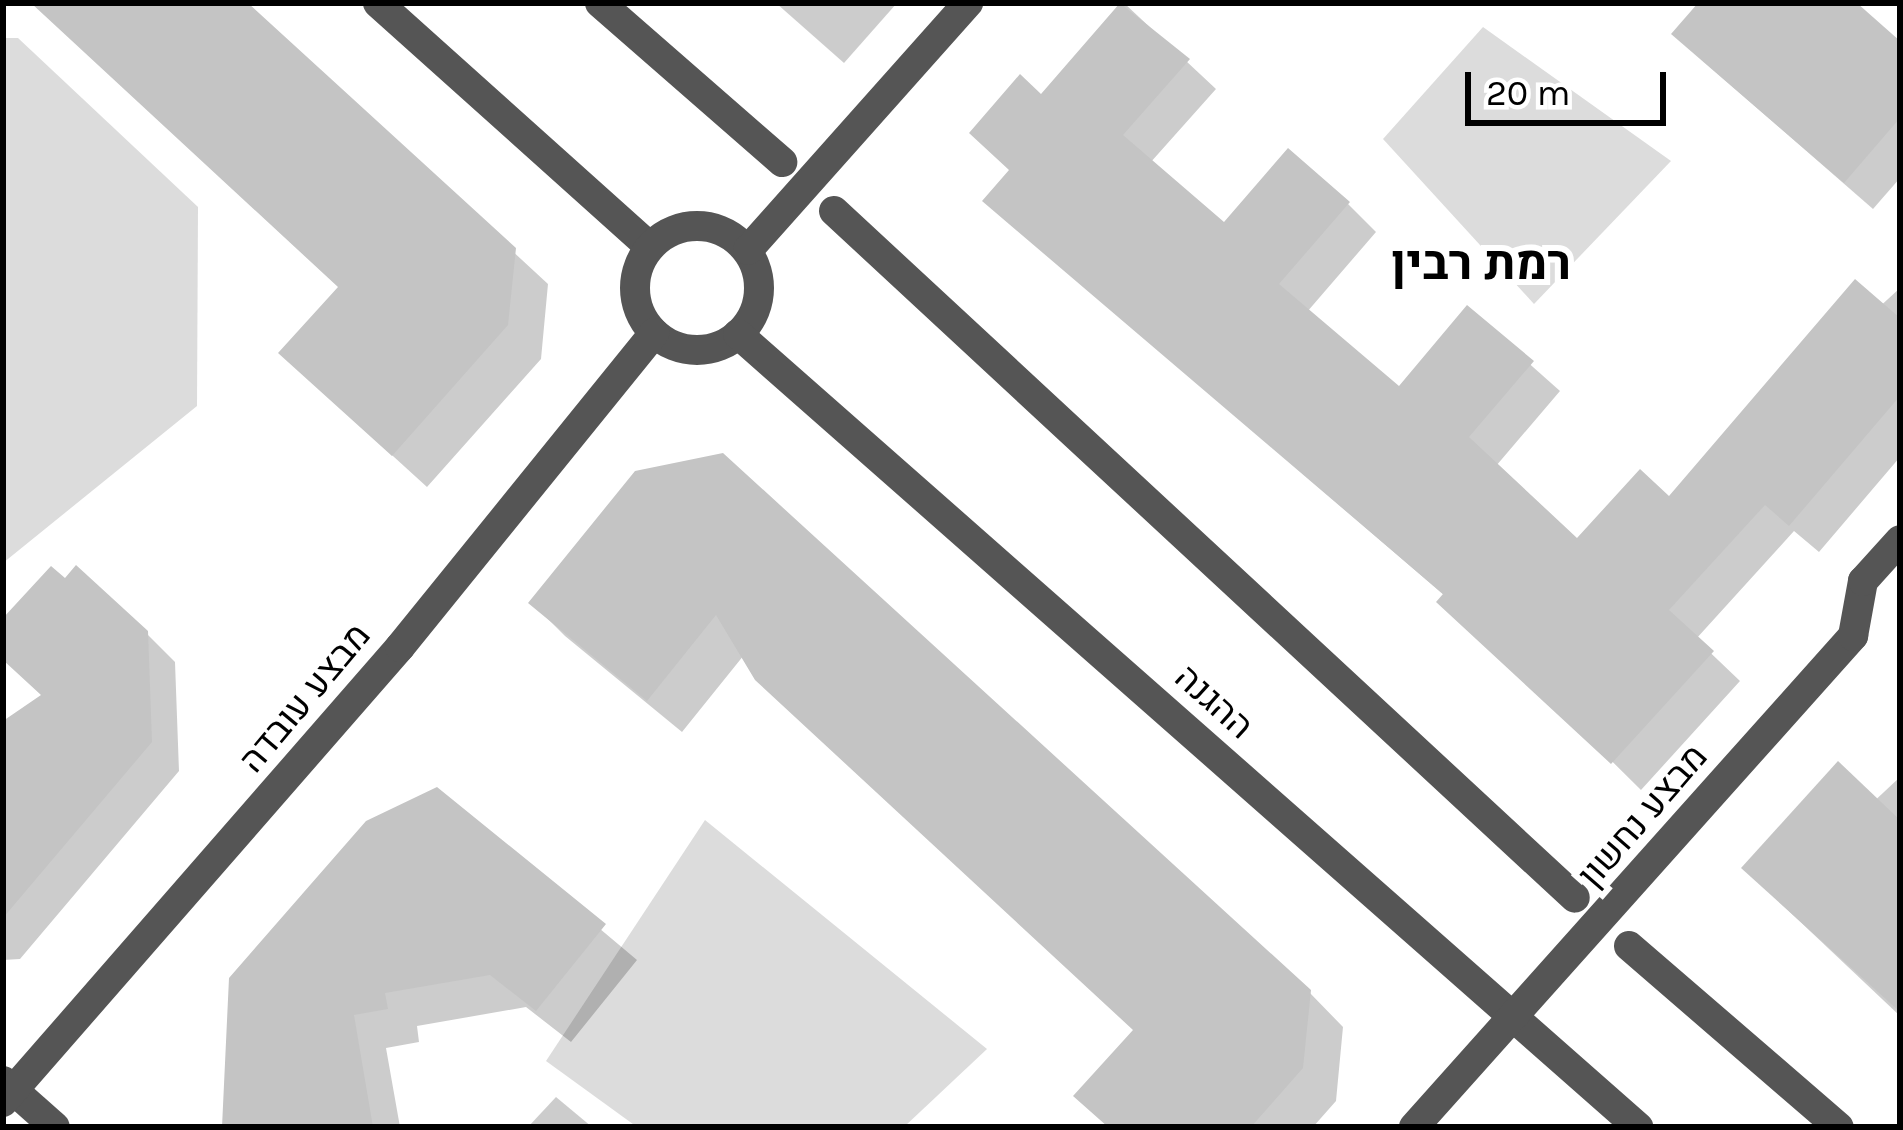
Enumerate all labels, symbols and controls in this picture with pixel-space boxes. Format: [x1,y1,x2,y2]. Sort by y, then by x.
scale bar [1471,48,1672,122]
text: 20 m [1486,72,1570,114]
district label: רמת רבין [1391,235,1571,293]
street label: מבצע עובדה [230,615,380,781]
street label: ההגנה [1166,656,1262,748]
street label: מבצע נחשון [1569,736,1717,896]

